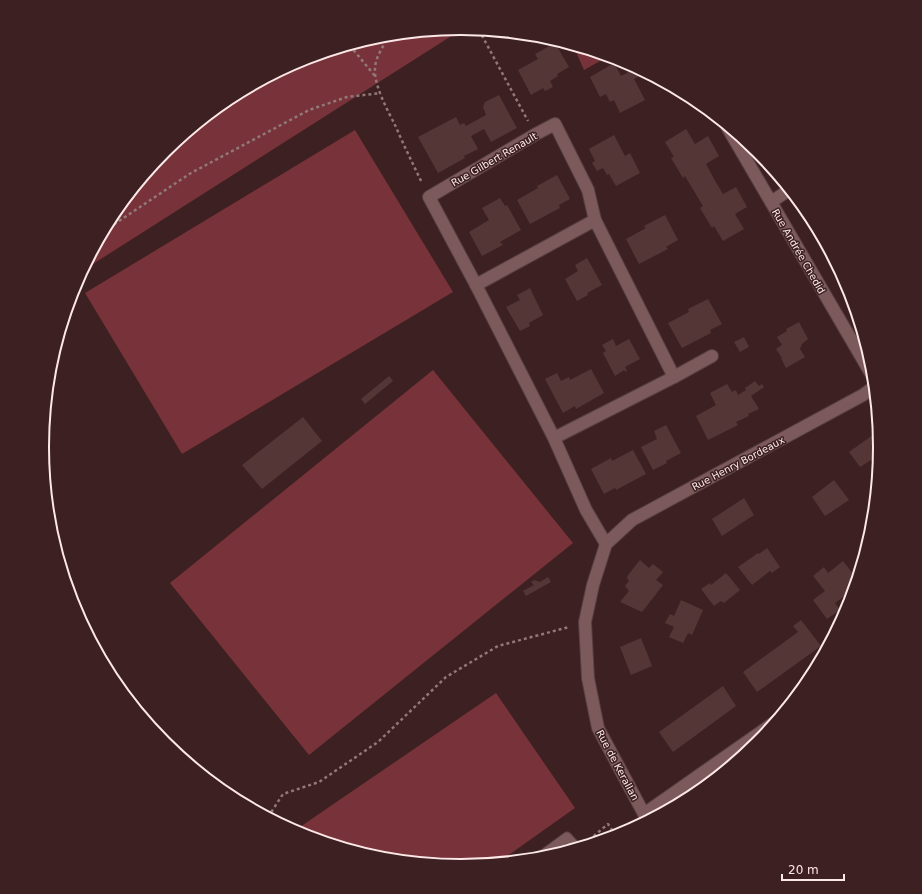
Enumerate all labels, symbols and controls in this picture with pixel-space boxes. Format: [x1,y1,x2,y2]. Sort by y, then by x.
street label: Rue Gilbert Renault [449,130,539,189]
street label: Rue Andrée Chedid [770,207,827,296]
street label: Rue Henry Bordeaux [690,434,786,493]
street label: Rue de Kerallan [594,728,641,802]
scale bar [782,856,844,882]
text: 20 m [788,863,819,877]

